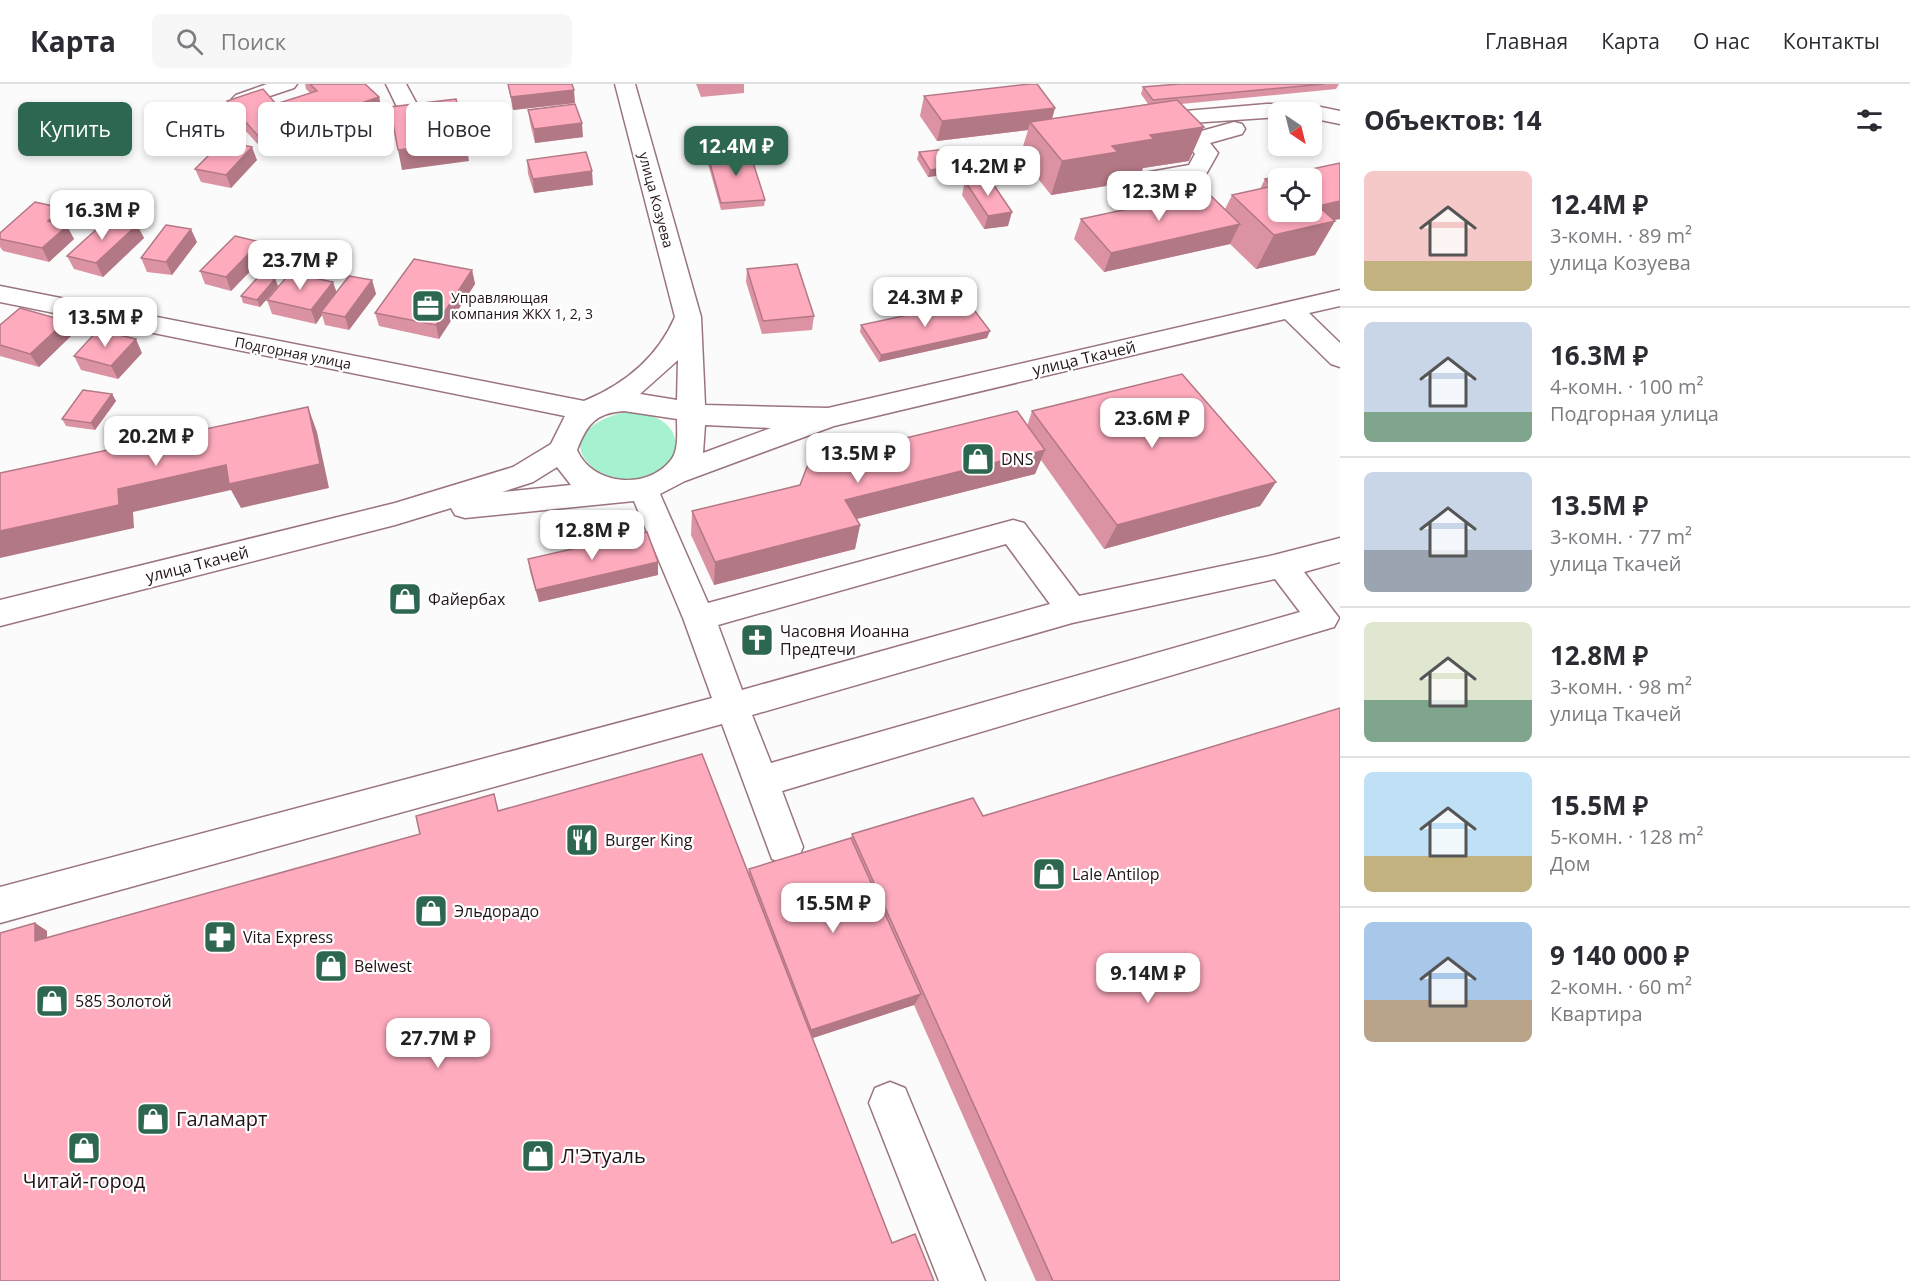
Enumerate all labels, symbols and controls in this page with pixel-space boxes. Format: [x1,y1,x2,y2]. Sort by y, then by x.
search box [152,14,572,68]
text: Карта [30,22,116,60]
icon: search [173,25,206,58]
text: Поиск [221,26,286,56]
text: Главная [1485,27,1568,55]
text: Карта [1601,27,1660,55]
text: О нас [1693,27,1750,55]
text: Контакты [1783,27,1880,55]
chip: Купить [18,102,132,156]
chip: Снять [144,102,246,156]
chip: Фильтры [258,102,394,156]
chip: Новое [406,102,512,156]
north arrow [1268,102,1322,156]
map controls [1268,102,1322,222]
text: Объектов: 14 [1364,102,1542,138]
icon: filters [1853,104,1886,137]
pin: 12.4M ₽ [681,126,791,177]
text: 12.4M ₽ [698,132,774,159]
pin: 14.2M ₽ [933,146,1043,197]
street label: улица Козуева [635,150,678,250]
text: 14.2M ₽ [950,152,1026,179]
button: locate [1268,168,1322,222]
pin: 12.3M ₽ [1104,171,1214,222]
text: 12.3M ₽ [1121,177,1197,204]
text: 12.4M ₽ [1550,186,1648,222]
pin: 16.3M ₽ [47,190,157,241]
icon: home [1412,195,1484,267]
text: 16.3M ₽ [64,196,140,223]
text: 3-комн. · 89 m² [1550,222,1692,249]
pin: 23.7M ₽ [245,240,355,291]
text: 23.7M ₽ [262,246,338,273]
text: улица Козуева [1550,249,1691,276]
pin: 24.3M ₽ [870,277,980,328]
text: 24.3M ₽ [887,283,963,310]
office icon: Управляющая компания ЖКХ 1, 2, 3 [410,288,446,324]
place label: Управляющая компания ЖКХ 1, 2, 3 [451,288,593,323]
pin: 13.5M ₽ [50,297,160,348]
text: 13.5M ₽ [67,303,143,330]
street label: Подгорная улица [233,332,353,373]
street label: улица Ткачей [1030,335,1138,381]
text: 16.3M ₽ [1550,337,1648,373]
icon: home [1412,346,1484,418]
text: 4-комн. · 100 m² [1550,373,1703,400]
pin: 23.6M ₽ [1097,398,1207,449]
text: Подгорная улица [1550,400,1719,427]
text: 23.6M ₽ [1114,404,1190,431]
pin: 20.2M ₽ [101,416,211,467]
text: 20.2M ₽ [118,422,194,449]
pin: 13.5M ₽ [803,433,913,484]
text: 13.5M ₽ [820,439,896,466]
shop icon: DNS [960,441,996,477]
place label: DNS [1001,448,1034,470]
text: 13.5M ₽ [1550,487,1648,523]
icon: home [1412,496,1484,568]
pin: 12.8M ₽ [537,510,647,561]
text: 12.8M ₽ [554,516,630,543]
text: 3-комн. · 77 m² [1550,523,1692,550]
street label: улица Ткачей [143,541,251,587]
text: улица Ткачей [1550,550,1682,577]
shop icon: Файербах [387,581,423,617]
place label: Файербах [428,588,506,610]
place label: Часовня Иоанна Предтечи [780,620,909,660]
church icon: Часовня Иоанна Предтечи [739,622,775,658]
text: 12.8M ₽ [1550,637,1648,673]
icon: home [1412,646,1484,718]
text: 3-комн. · 98 m² [1550,673,1692,700]
text: улица Ткачей [1550,700,1682,727]
text: 15.5M ₽ [1550,787,1648,823]
icon: home [1412,796,1484,868]
restaurant icon: Burger King [564,822,600,858]
text: 5-комн. · 128 m² [1550,823,1703,850]
place label: Burger King [605,829,693,851]
text: Дом [1550,850,1590,877]
shop icon: Lale Antilop [1031,856,1067,892]
place label: Lale Antilop [1072,863,1160,885]
pin: 15.5M ₽ [778,883,888,934]
text: 15.5M ₽ [795,889,871,916]
shop icon: Эльдорадо [413,893,449,929]
place label: Эльдорадо [454,900,539,922]
pharmacy icon: Vita Express [202,919,238,955]
place label: Vita Express [243,926,333,948]
text: 9 140 000 ₽ [1550,937,1689,973]
icon: home [1412,946,1484,1018]
shop icon: Belwest [313,948,349,984]
pin: 9.14M ₽ [1093,953,1203,1004]
place label: Belwest [354,955,412,977]
text: 9.14M ₽ [1110,959,1186,986]
text: 2-комн. · 60 m² [1550,973,1692,1000]
shop icon: 585 Золотой [34,983,70,1019]
place label: 585 Золотой [75,990,172,1012]
text: Квартира [1550,1000,1643,1027]
pin: 27.7M ₽ [383,1018,493,1069]
text: 27.7M ₽ [400,1024,476,1051]
shop icon: Галамарт [135,1101,171,1137]
place label: Галамарт [176,1105,268,1132]
shop icon: Читай-город [66,1130,102,1166]
shop icon: Л'Этуаль [520,1138,556,1174]
place label: Л'Этуаль [561,1142,646,1169]
place label: Читай-город [23,1167,146,1194]

